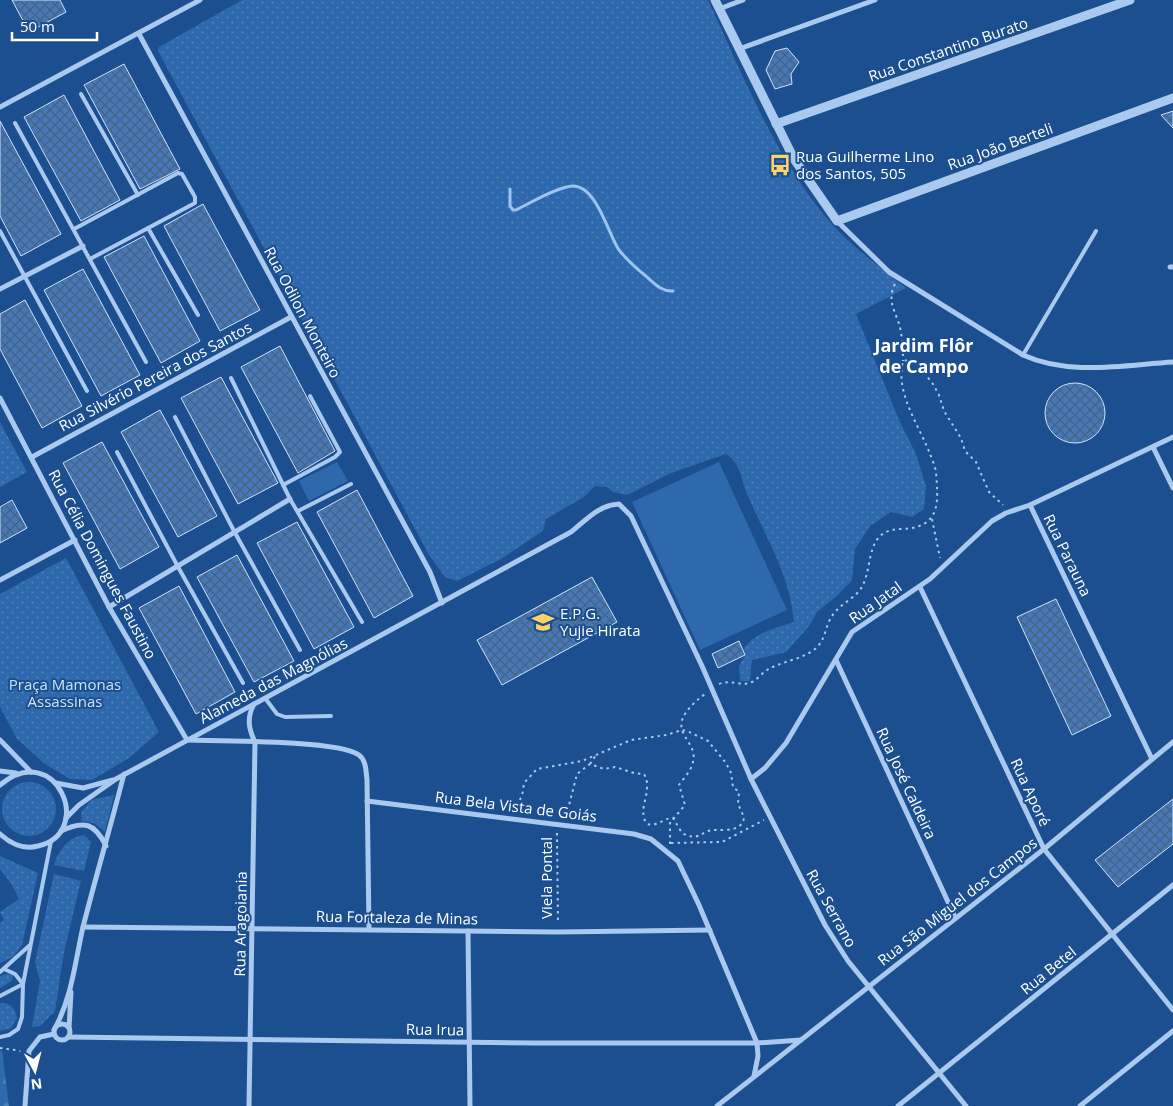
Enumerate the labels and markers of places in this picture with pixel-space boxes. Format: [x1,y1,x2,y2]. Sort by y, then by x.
place label: Rua Guilherme Lino dos Santos, 505 [796,146,934,183]
bus stop icon: Rua Guilherme Lino dos Santos, 505 [767,152,793,178]
place label: E.P.G. Yujie Hirata [560,603,640,640]
school or university icon: E.P.G. Yujie Hirata [530,609,556,635]

